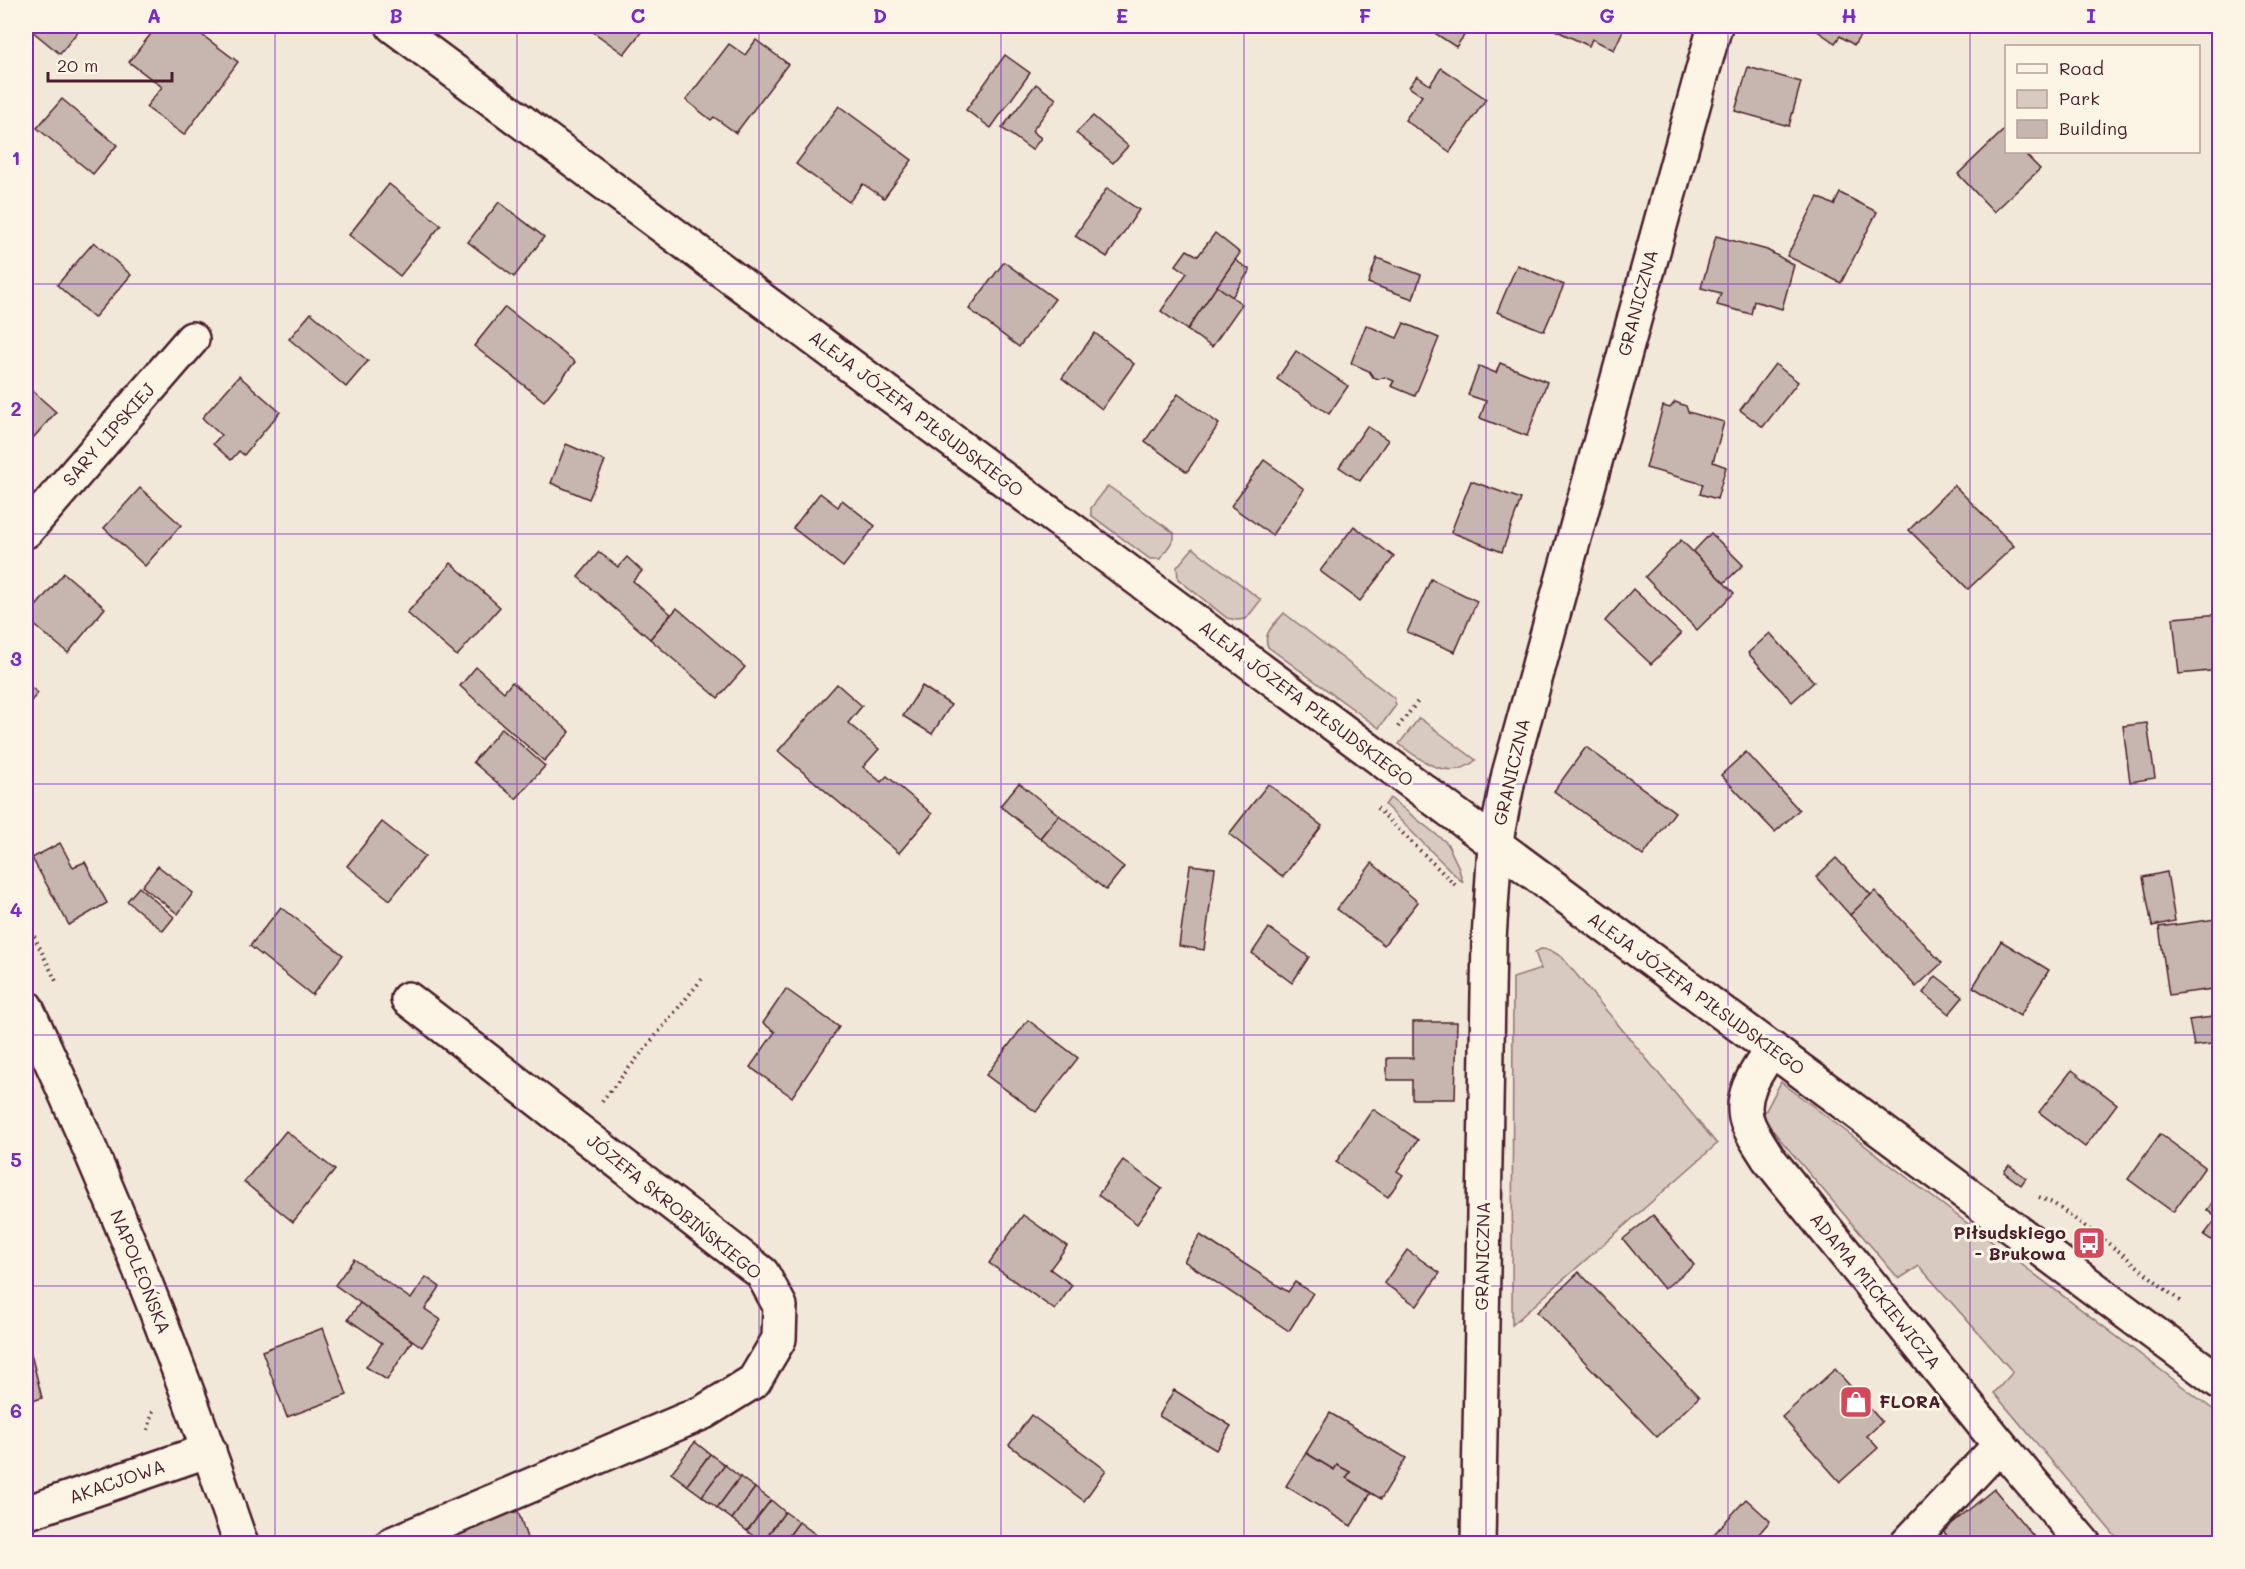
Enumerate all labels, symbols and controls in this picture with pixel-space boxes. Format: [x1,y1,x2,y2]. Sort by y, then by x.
text: A [147,2,161,28]
text: B [389,2,403,28]
text: C [631,2,646,28]
text: D [873,2,887,28]
text: E [1116,2,1128,28]
text: F [1359,2,1372,28]
text: G [1599,2,1615,28]
text: H [1841,2,1857,28]
text: I [2086,2,2096,28]
scale bar [48,45,172,83]
legend [2005,45,2200,153]
text: 20 m [57,53,98,77]
text: Road [2059,56,2104,80]
text: Park [2059,86,2100,110]
text: Building [2059,116,2127,140]
text: 1 [12,144,20,170]
street label: GRANICZNA [1611,247,1663,359]
street label: ALEJA JÓZEFA PIŁSUDSKIEGO [804,325,1029,502]
street label: SARY LIPSKIEJ [57,378,160,491]
text: 2 [10,395,22,421]
street label: ALEJA JÓZEFA PIŁSUDSKIEGO [1194,615,1419,792]
text: 3 [10,645,22,671]
street label: GRANICZNA [1487,716,1535,828]
text: 4 [10,896,23,922]
street label: ALEJA JÓZEFA PIŁSUDSKIEGO [1583,906,1810,1080]
street label: JÓZEFA SKROBIŃSKIEGO [582,1128,767,1284]
text: 5 [10,1146,22,1172]
street label: GRANICZNA [1469,1201,1495,1311]
street label: NAPOLEOŃSKA [105,1206,177,1337]
street label: ADAMA MICKIEWICZA [1805,1207,1947,1374]
place label: Piłsudskiego - Brukowa [1953,1220,2066,1265]
bus stop icon: Piłsudskiego - Brukowa [2071,1225,2107,1261]
shop icon: FLORA [1838,1384,1874,1420]
place label: FLORA [1879,1389,1941,1413]
text: 6 [10,1397,22,1423]
street label: AKACJOWA [65,1453,168,1509]

